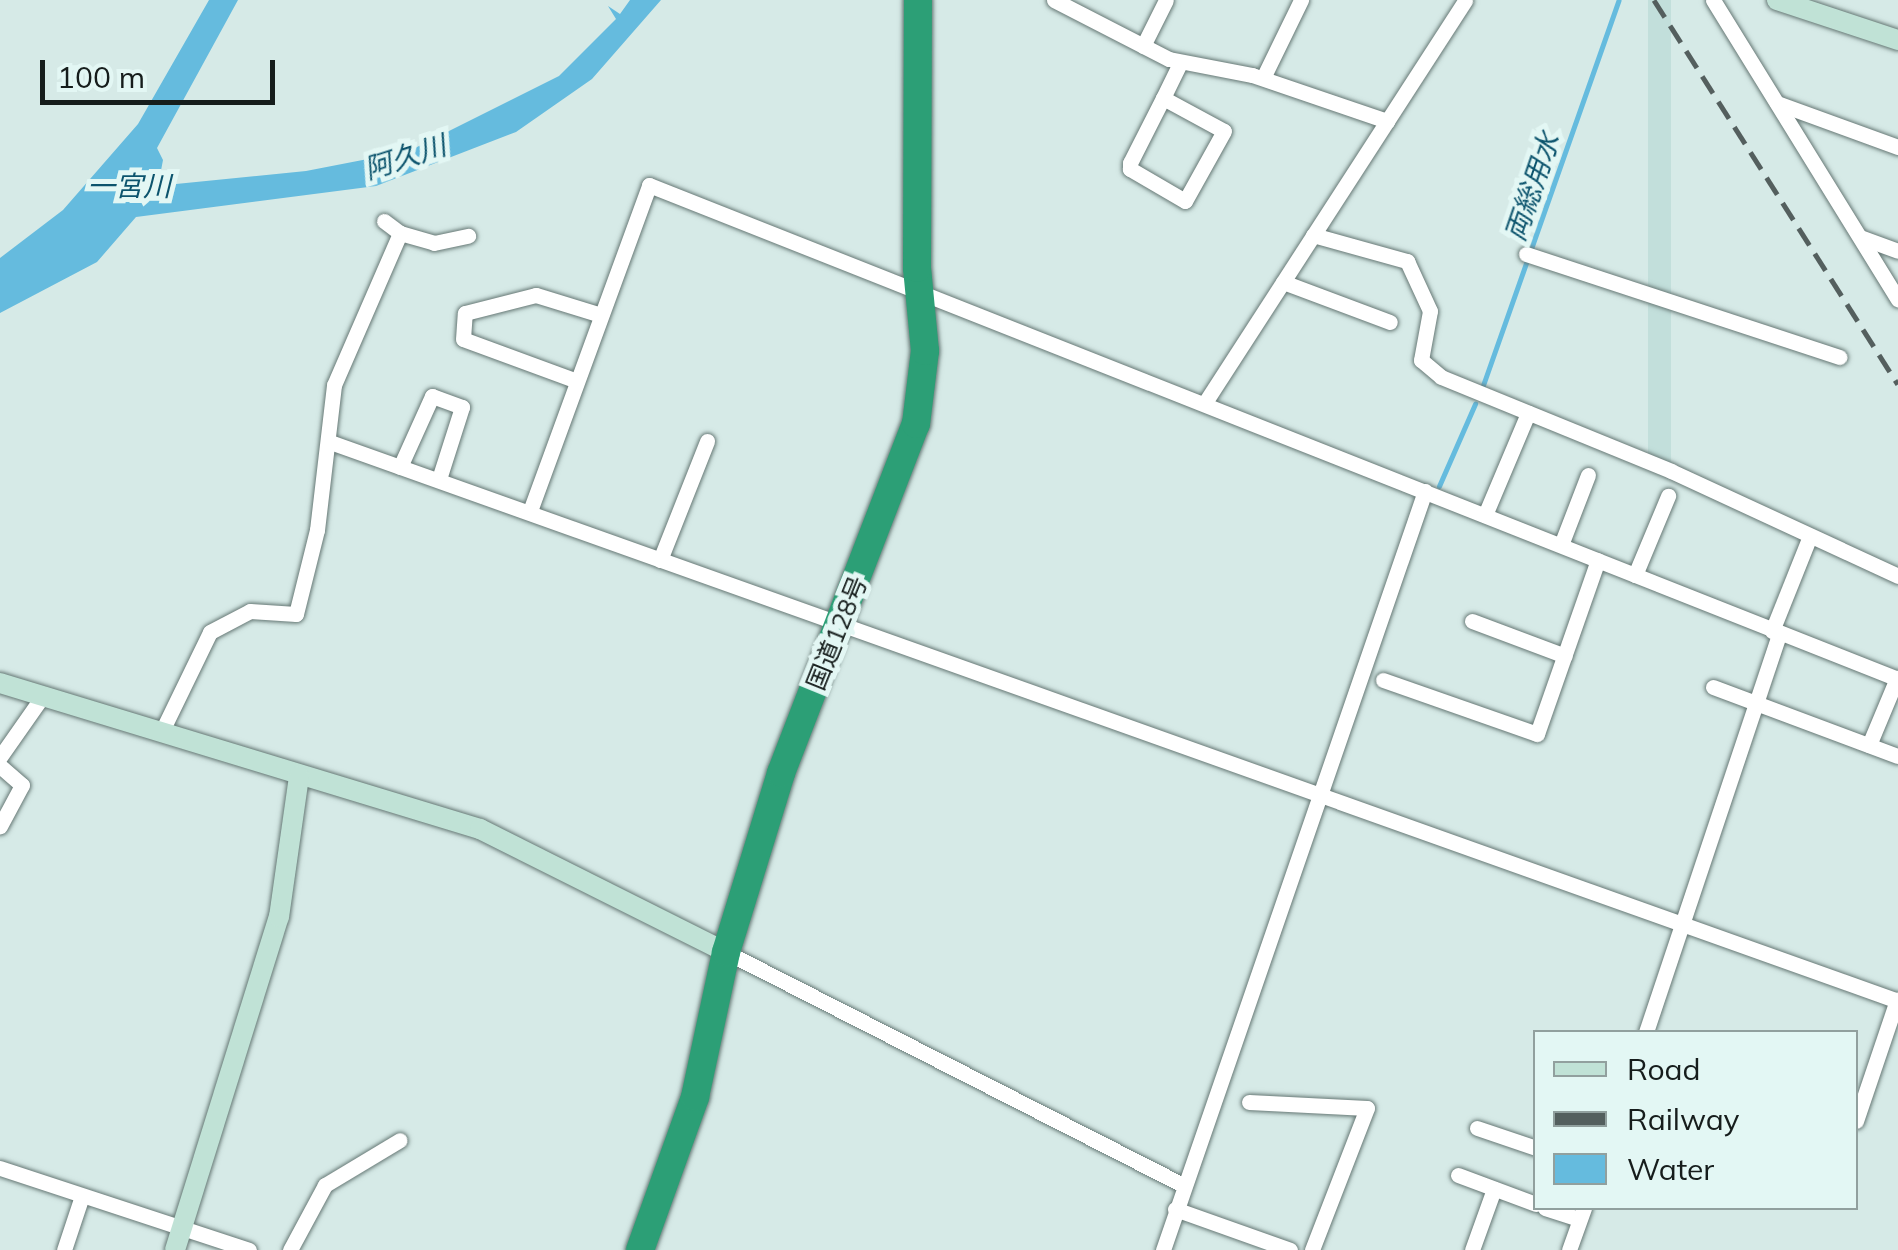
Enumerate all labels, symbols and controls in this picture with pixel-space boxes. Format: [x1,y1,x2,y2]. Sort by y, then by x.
scale bar [45,40,280,102]
text: 100 m [57,58,145,96]
water label: 阿久川 [360,128,450,186]
water label: 両総用水 [1498,129,1566,245]
water label: 一宮川 [87,169,171,203]
street label: 国道128号 [801,572,873,694]
legend [1533,1030,1858,1210]
text: Road [1627,1050,1701,1088]
text: Railway [1627,1100,1740,1138]
text: Water [1627,1150,1714,1188]

